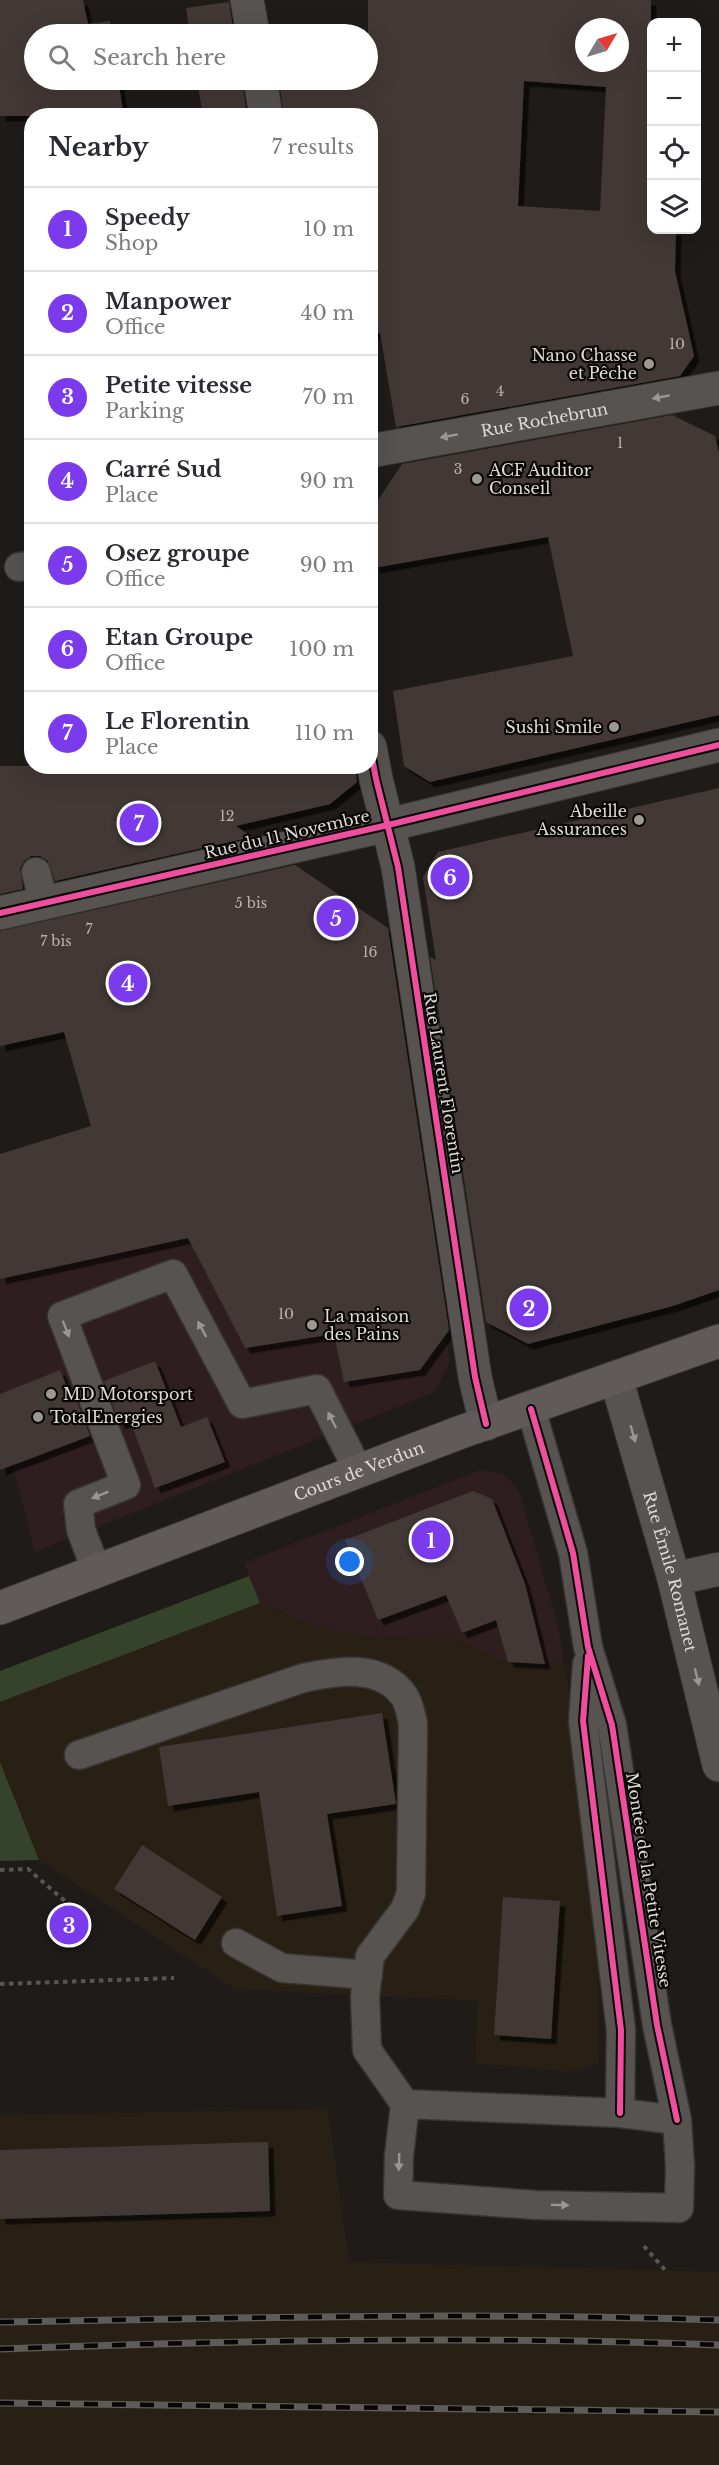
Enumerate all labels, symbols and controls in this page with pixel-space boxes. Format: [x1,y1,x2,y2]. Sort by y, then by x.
north arrow [575,18,629,72]
map controls [647,18,701,234]
button: + [647,18,701,72]
search box [24,24,378,90]
icon: search [45,41,78,74]
text: Search here [93,44,226,71]
button: − [647,72,701,126]
button: locate [647,126,701,180]
text: Nearby [48,131,149,163]
text: 7 results [272,135,354,159]
button: layers [647,180,701,234]
text: Speedy [105,204,190,231]
text: 1 [63,217,72,241]
text: 10 m [304,217,354,241]
text: Shop [105,231,158,255]
text: Manpower [105,288,231,315]
text: 2 [61,301,74,325]
text: 40 m [301,301,354,325]
text: Office [105,315,166,339]
house number: 10 [669,335,685,353]
place label: Nano Chasse et Pêche [532,345,637,383]
marker: Nano Chasse et Pêche [642,357,656,371]
text: Petite vitesse [105,372,252,399]
house number: 4 [496,382,504,400]
text: 3 [61,385,74,409]
text: 70 m [302,385,354,409]
house number: 6 [460,390,470,408]
one-way arrow [652,393,671,402]
street label: Rue Rochebrun [479,398,609,441]
text: Parking [105,399,184,423]
one-way arrow [439,432,458,441]
house number: 1 [617,434,623,452]
text: Carré Sud [105,456,222,483]
house number: 3 [454,460,462,478]
place label: ACF Auditor Conseil [488,460,592,498]
text: 4 [61,469,74,493]
text: 90 m [300,469,354,493]
marker: ACF Auditor Conseil [470,472,484,486]
text: Place [105,483,159,507]
text: Osez groupe [105,540,250,567]
text: 5 [62,553,73,577]
text: 90 m [300,553,354,577]
text: Office [105,567,166,591]
text: Etan Groupe [105,624,253,651]
text: 6 [61,637,74,661]
text: 100 m [289,637,354,661]
text: Office [105,651,166,675]
text: Le Florentin [105,708,250,735]
place label: Sushi Smile [505,717,602,737]
marker: Sushi Smile [607,720,621,734]
text: 7 [62,721,73,745]
text: 110 m [295,721,354,745]
text: Place [105,735,159,759]
pin: 7 [120,800,158,846]
place label: Abeille Assurances [536,801,627,839]
street label: Rue du 11 Novembre [202,805,372,863]
house number: 12 [220,807,234,825]
marker: Abeille Assurances [632,813,646,827]
pin: 6 [430,854,470,900]
house number: 5 bis [235,894,267,912]
pin: 5 [316,896,356,940]
house number: 7 [85,920,93,938]
house number: 7 bis [40,932,72,950]
house number: 16 [362,943,378,961]
pin: 4 [108,960,148,1006]
street label: Rue Laurent Florentin [420,991,468,1175]
pin: 2 [510,1286,548,1330]
house number: 10 [278,1305,294,1323]
place label: La maison des Pains [324,1306,409,1344]
marker: La maison des Pains [305,1318,319,1332]
one-way arrow [62,1320,72,1338]
one-way arrow [197,1320,207,1337]
place label: MD Motorsport [63,1384,193,1404]
marker: MD Motorsport [44,1387,58,1401]
place label: TotalEnergies [50,1407,163,1427]
marker: TotalEnergies [31,1410,45,1424]
one-way arrow [327,1411,337,1428]
one-way arrow [629,1425,638,1443]
street label: Cours de Verdun [291,1437,427,1505]
street label: Rue Émile Romanet [639,1489,701,1654]
one-way arrow [91,1491,109,1501]
pin: 1 [412,1518,450,1562]
your location [335,1547,364,1576]
one-way arrow [693,1668,703,1686]
street label: Montée de la Petite Vitesse [622,1771,676,1989]
pin: 3 [50,1902,88,1948]
one-way arrow [394,2152,404,2171]
one-way arrow [550,2200,569,2210]

